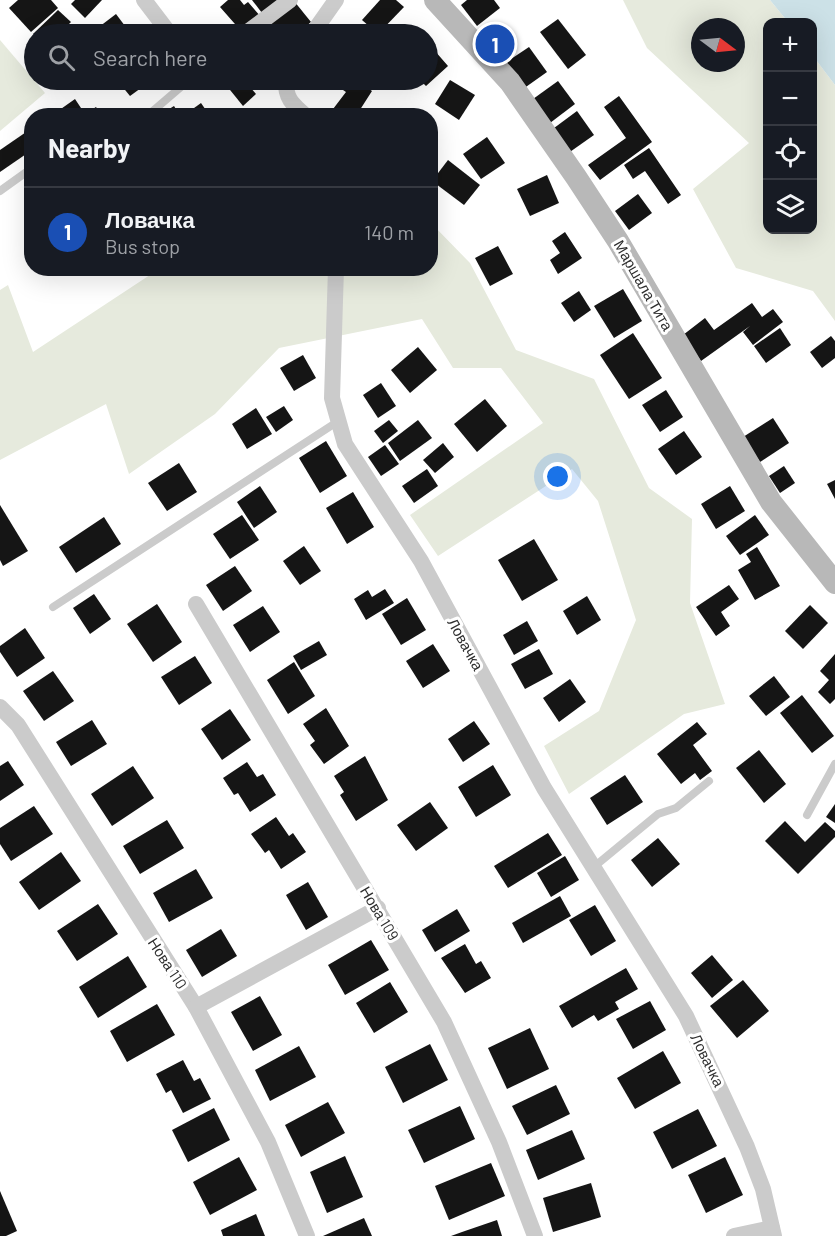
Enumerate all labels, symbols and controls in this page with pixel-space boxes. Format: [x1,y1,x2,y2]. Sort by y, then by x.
north arrow [691,18,745,72]
map controls [763,18,817,234]
button: + [763,18,817,72]
pin: 1 [476,22,514,66]
search box [24,24,438,90]
icon: search [45,41,78,74]
text: Search here [93,44,207,70]
button: − [763,72,817,126]
button: locate [763,126,817,180]
text: Nearby [48,132,130,163]
button: layers [763,180,817,234]
text: Ловачка [105,206,195,232]
text: 1 [64,220,71,244]
text: 140 m [364,220,414,244]
text: Bus stop [105,234,180,258]
street label: Маршала Тита [611,236,678,334]
your location [543,462,572,491]
street label: Ловачка [444,615,488,674]
street label: Нова 109 [357,883,403,943]
street label: Нова 110 [145,934,191,992]
street label: Ловачка [687,1030,729,1090]

